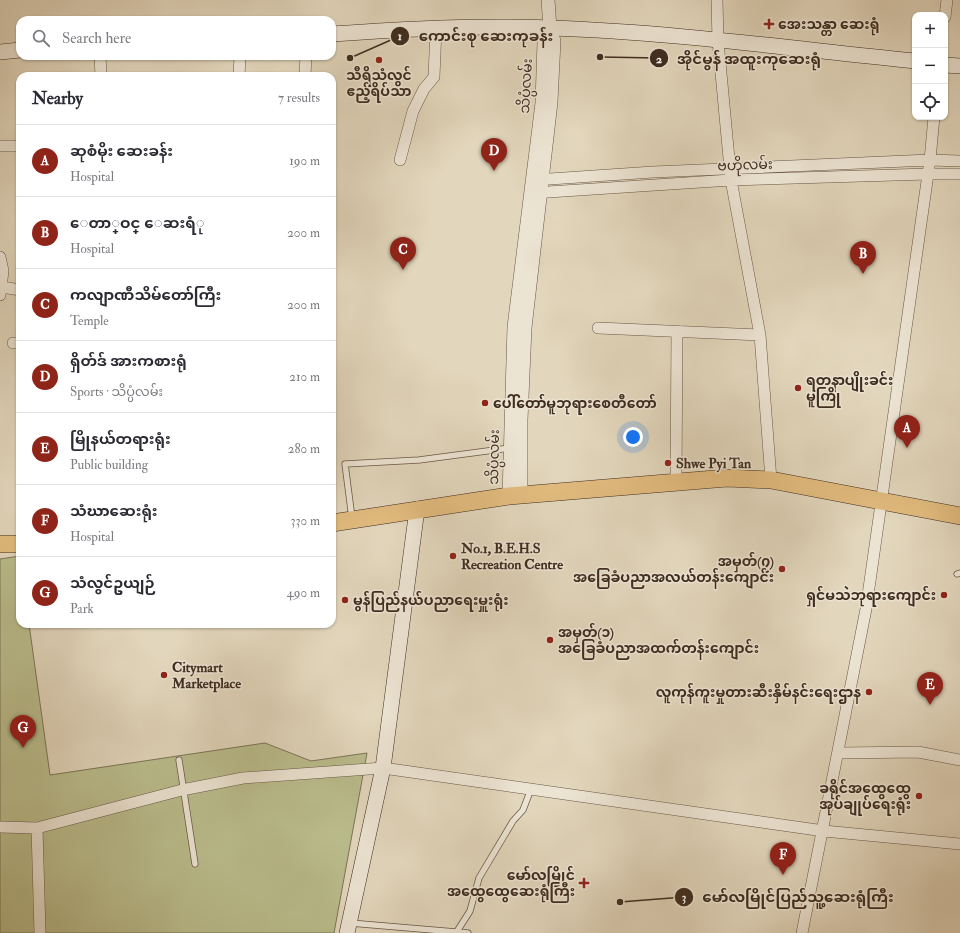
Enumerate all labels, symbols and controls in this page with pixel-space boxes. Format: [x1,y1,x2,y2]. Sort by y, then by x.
map controls [912,12,948,120]
button: + [912,12,948,48]
search box [16,16,336,60]
place label: အေးသန္တာ ဆေးရုံ [778,16,879,36]
marker: အေးသန္တာ ဆေးရုံ [763,18,775,30]
callout: ကောင်းစု ဆေးကုခန်း [390,22,561,49]
text: ကောင်းစု ဆေးကုခန်း [419,26,553,48]
icon: search [30,27,52,49]
text: Search here [62,29,131,48]
text: 1 [398,29,402,44]
callout: အိုင်မွန် အထူးကုဆေးရုံ [649,45,829,72]
button: − [912,48,948,84]
text: အိုင်မွန် အထူးကုဆေးရုံ [677,49,821,71]
text: 2 [656,52,662,67]
marker: သီရိသံလွင် ဧည့်ရိပ်သာ [374,55,384,65]
street label: သိပ္ပံလမ်း [514,58,539,114]
place label: သီရိသံလွင် ဧည့်ရိပ်သာ [346,65,412,103]
button: locate [912,84,948,120]
text: Nearby [32,88,83,109]
text: 7 results [278,90,320,106]
pin: D [481,138,507,171]
text: ဆုစံမိုး ဆေးခန်း [70,142,173,161]
text: A [41,153,49,169]
text: 190 m [289,153,320,169]
street label: ဗဟိုလမ်း [717,154,773,177]
text: Hospital [70,169,114,185]
text: ေတာ္ဝင္ ေဆးရံု [70,214,205,233]
text: B [41,225,49,241]
text: 200 m [287,225,320,241]
pin: C [390,237,416,270]
text: Hospital [70,241,114,257]
pin: B [850,241,876,274]
text: ကလျာဏီသိမ်တော်ကြီး [70,286,221,305]
text: C [40,297,50,313]
text: 200 m [287,297,320,313]
text: Temple [70,313,109,329]
text: ရှိတ်ဒ် အားကစားရုံ [70,352,187,371]
text: D [40,369,50,385]
text: 210 m [289,369,320,385]
place label: ရတနာပျိုးခင်း မူကြို [806,370,894,408]
marker: ရတနာပျိုးခင်း မူကြို [793,383,803,393]
text: Sports · သိပ္ပံလမ်း [70,384,163,400]
place label: ပေါ်တော်မူဘုရားစေတီတော် [493,393,657,415]
marker: ပေါ်တော်မူဘုရားစေတီတော် [480,398,490,408]
pin: A [894,415,920,448]
your location [623,427,643,447]
street label: သိပ္ပံလမ်း [483,429,506,485]
text: မြိုနယ်တရားရုံး [70,430,171,449]
text: E [40,441,50,457]
text: 280 m [288,441,320,457]
place label: Shwe Pyi Tan [676,455,752,473]
text: Public building [70,457,148,473]
marker: Shwe Pyi Tan [663,458,673,468]
text: သံဃာဆေးရုံး [70,502,158,521]
text: F [41,513,49,529]
text: 330 m [291,513,320,529]
text: Hospital [70,529,114,545]
place label: No.1, B.E.H.S Recreation Centre [460,540,563,573]
marker: No.1, B.E.H.S Recreation Centre [448,551,458,561]
place label: အမှတ်(၇) အခြေခံပညာအလယ်တန်းကျောင်း [573,551,774,589]
marker: အမှတ်(၇) အခြေခံပညာအလယ်တန်းကျောင်း [777,564,787,574]
text: သံလွင်ဥယျဉ် [70,574,156,593]
text: G [40,585,50,601]
text: 490 m [287,585,320,601]
place label: ရှင်မသဲဘုရားကျောင်း [806,585,936,607]
place label: မွန်ပြည်နယ်ပညာရေးမှူးရုံး [353,590,509,612]
marker: ရှင်မသဲဘုရားကျောင်း [939,590,949,600]
marker: မွန်ပြည်နယ်ပညာရေးမှူးရုံး [340,595,350,605]
text: Park [70,601,94,617]
place label: အမှတ်(၁) အခြေခံပညာအထက်တန်းကျောင်း [558,622,759,660]
marker: အမှတ်(၁) အခြေခံပညာအထက်တန်းကျောင်း [545,635,555,645]
place label: Citymart Marketplace [171,659,241,693]
marker: Citymart Marketplace [159,670,169,680]
pin: E [917,672,943,705]
place label: လူကုန်ကူးမှုတားဆီးနှိမ်နင်းရေးဌာန [656,682,861,704]
marker: လူကုန်ကူးမှုတားဆီးနှိမ်နင်းရေးဌာန [864,687,874,697]
pin: G [10,715,36,748]
place label: ခရိုင်အထွေထွေ အုပ်ချုပ်ရေးရုံး [819,778,911,816]
marker: ခရိုင်အထွေထွေ အုပ်ချုပ်ရေးရုံး [914,791,924,801]
pin: F [770,842,796,875]
place label: မော်လမြိုင် အထွေထွေဆေးရုံကြီး [447,865,575,903]
marker: မော်လမြိုင် အထွေထွေဆေးရုံကြီး [578,877,590,889]
callout: မော်လမြိုင်ပြည်သူ့ဆေးရုံကြီး [674,884,902,911]
text: မော်လမြိုင်ပြည်သူ့ဆေးရုံကြီး [702,887,894,909]
text: 3 [682,890,687,905]

